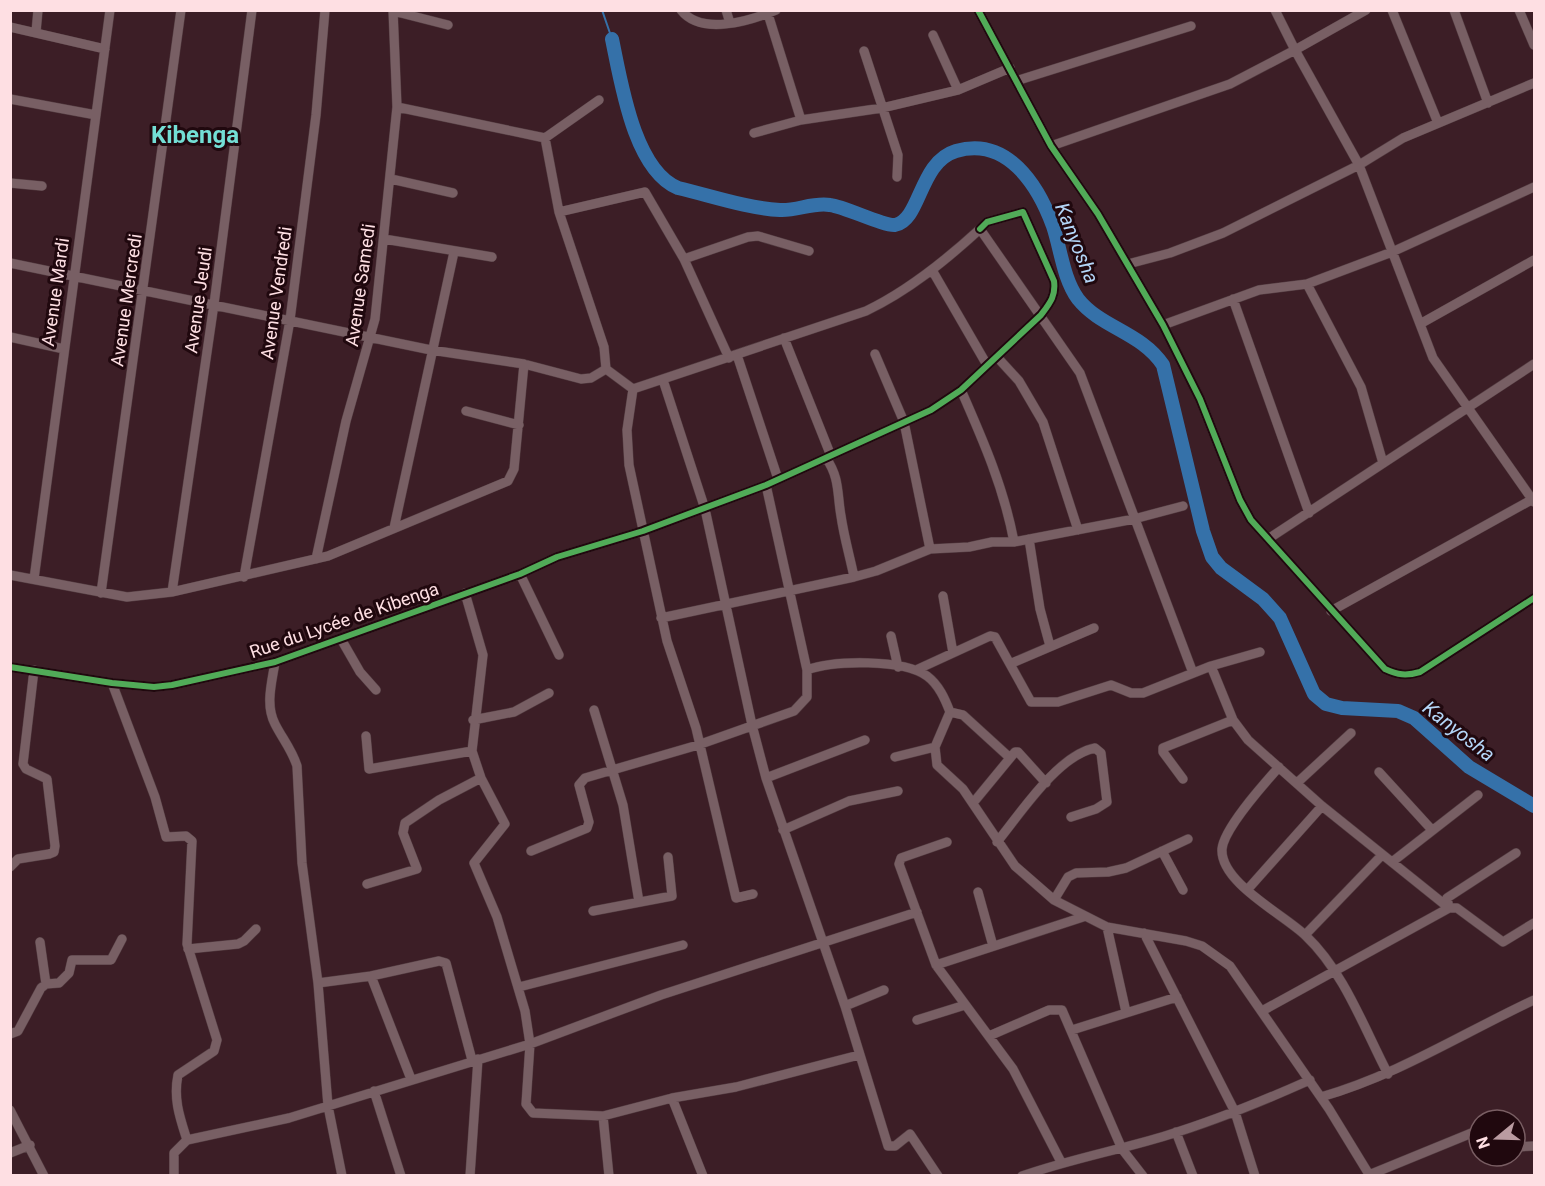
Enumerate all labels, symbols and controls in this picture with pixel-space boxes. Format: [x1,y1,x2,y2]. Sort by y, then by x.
district label: Kibenga [151,121,239,149]
water label: Kanyosha [1050,199,1104,287]
street label: Avenue Samedi [341,222,379,348]
street label: Avenue Vendredi [256,225,296,361]
street label: Avenue Mercredi [106,232,146,368]
street label: Avenue Mardi [37,236,73,348]
street label: Avenue Jeudi [180,245,216,355]
street label: Rue du Lycée de Kibenga [247,578,441,662]
water label: Kanyosha [1418,695,1500,767]
north arrow [1467,1108,1527,1168]
text: N [1472,1134,1494,1151]

